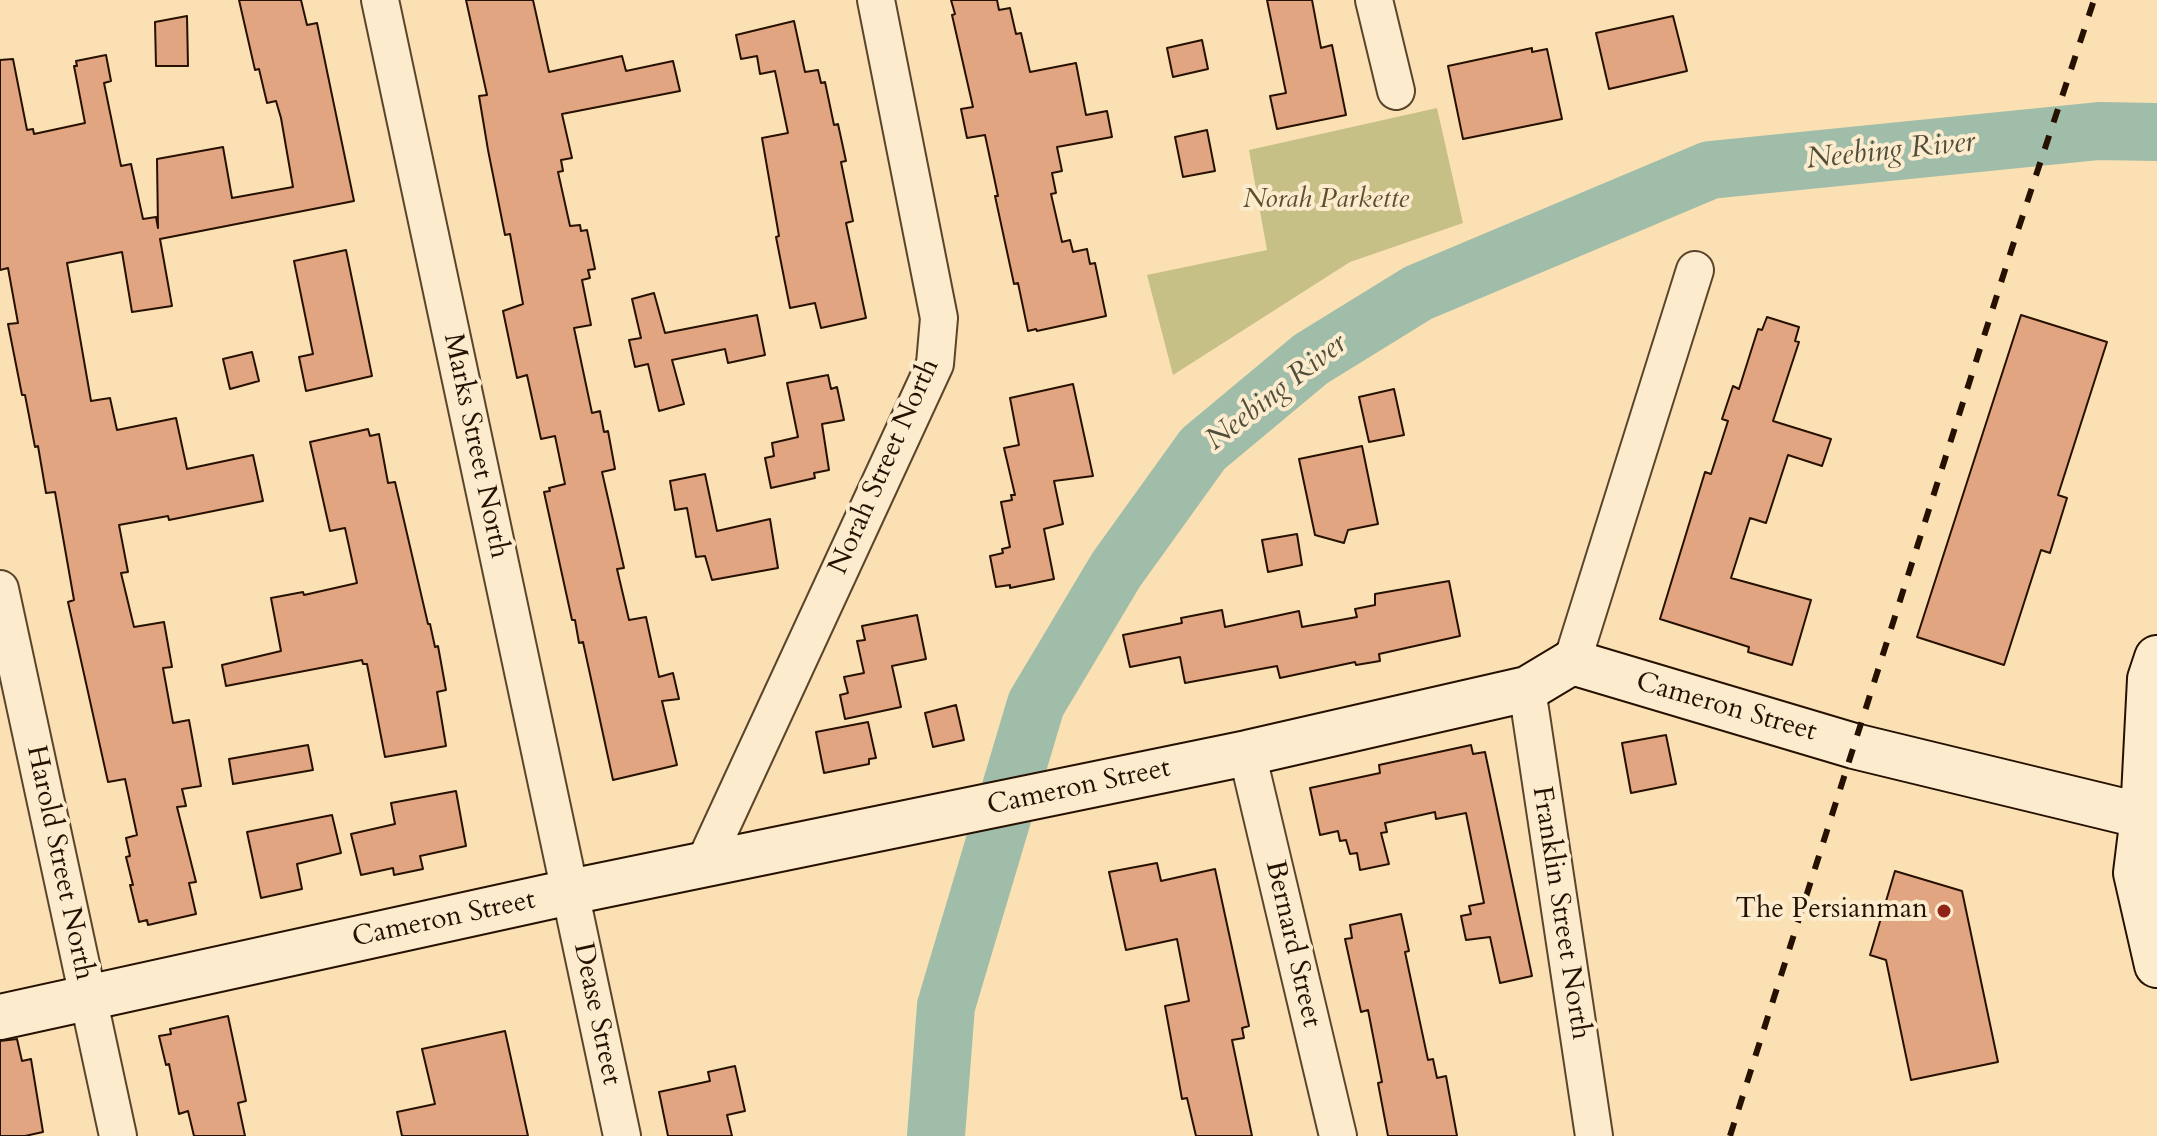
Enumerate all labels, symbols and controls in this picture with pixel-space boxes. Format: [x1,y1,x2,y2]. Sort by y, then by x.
water label: Neebing River [1805,125,1977,179]
park label: Norah Parkette [1243,184,1409,218]
water label: Neebing River [1199,327,1355,459]
street label: Marks Street North [435,331,515,561]
street label: Norah Street North [822,354,948,580]
street label: Cameron Street [1632,666,1820,750]
street label: Harold Street North [18,743,100,983]
street label: Cameron Street [985,752,1173,824]
street label: Franklin Street North [1523,784,1597,1042]
street label: Bernard Street [1257,857,1327,1031]
street label: Cameron Street [350,884,538,956]
place label: The Persianman [1735,894,1928,928]
marker: The Persianman [1935,902,1953,920]
street label: Dease Street [565,940,627,1088]

